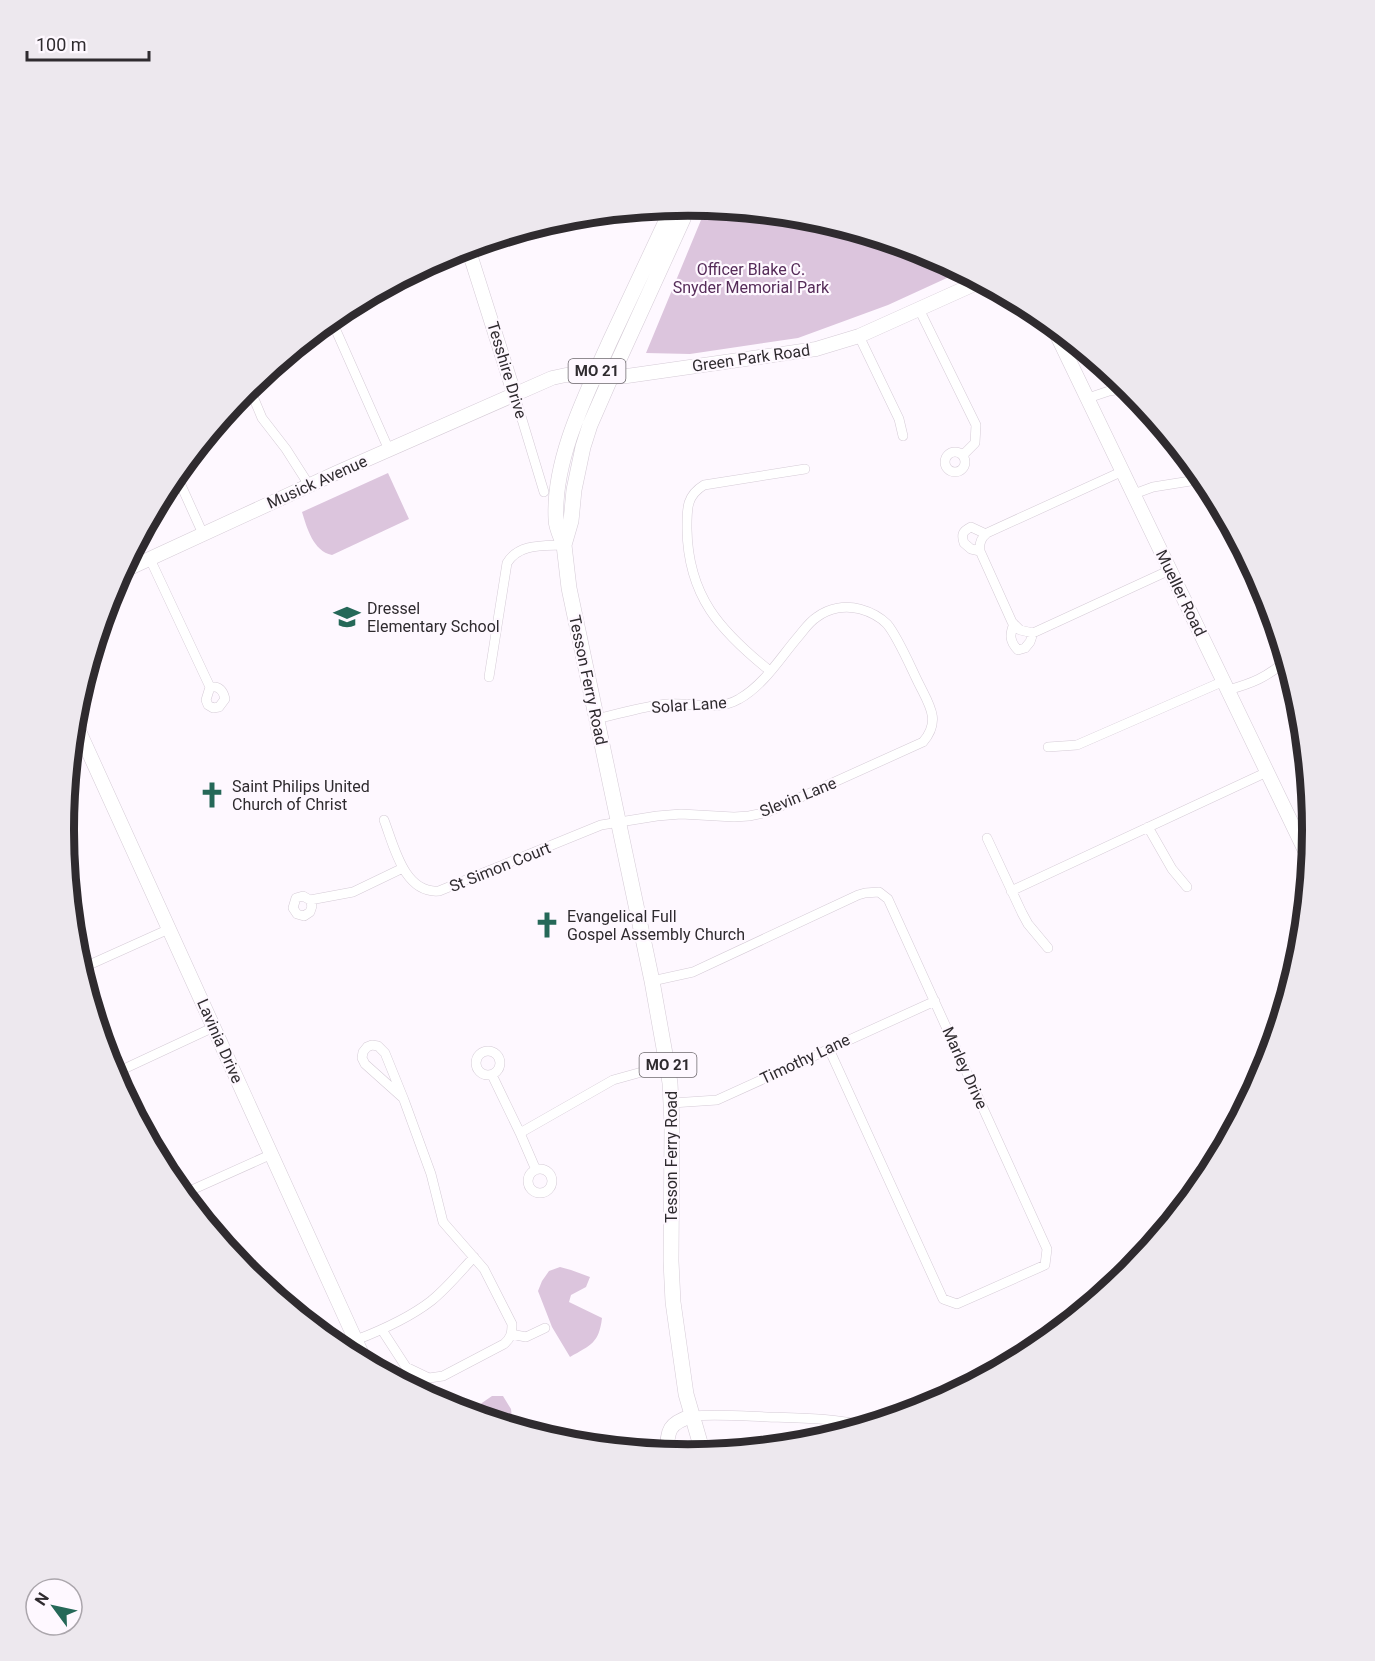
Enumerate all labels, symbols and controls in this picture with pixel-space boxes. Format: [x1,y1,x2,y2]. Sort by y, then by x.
scale bar [27,24,148,62]
text: 100 m [36,34,87,55]
park label: Officer Blake C. Snyder Memorial Park [673,260,830,297]
street label: Tesshire Drive [483,319,531,421]
street label: Green Park Road [691,340,811,376]
road number: MO 21 [568,359,626,383]
street label: Musick Avenue [264,451,370,513]
street label: Mueller Road [1152,547,1210,639]
place label: Dressel Elementary School [367,599,500,636]
school or university icon: Dressel Elementary School [332,602,362,632]
street label: Tesson Ferry Road [565,613,611,747]
street label: Solar Lane [651,693,727,717]
street label: Slevin Lane [757,773,839,821]
place label: Saint Philips United Church of Christ [232,777,370,814]
church icon: Saint Philips United Church of Christ [197,780,227,810]
street label: St Simon Court [447,838,553,896]
place label: Evangelical Full Gospel Assembly Church [567,907,745,944]
church icon: Evangelical Full Gospel Assembly Church [532,910,562,940]
street label: Lavinia Drive [193,996,247,1086]
street label: Marley Drive [938,1024,992,1112]
street label: Timothy Lane [757,1030,853,1088]
road number: MO 21 [640,1053,696,1077]
street label: Tesson Ferry Road [662,1091,681,1223]
north arrow [24,1577,84,1637]
text: N [31,1589,53,1609]

